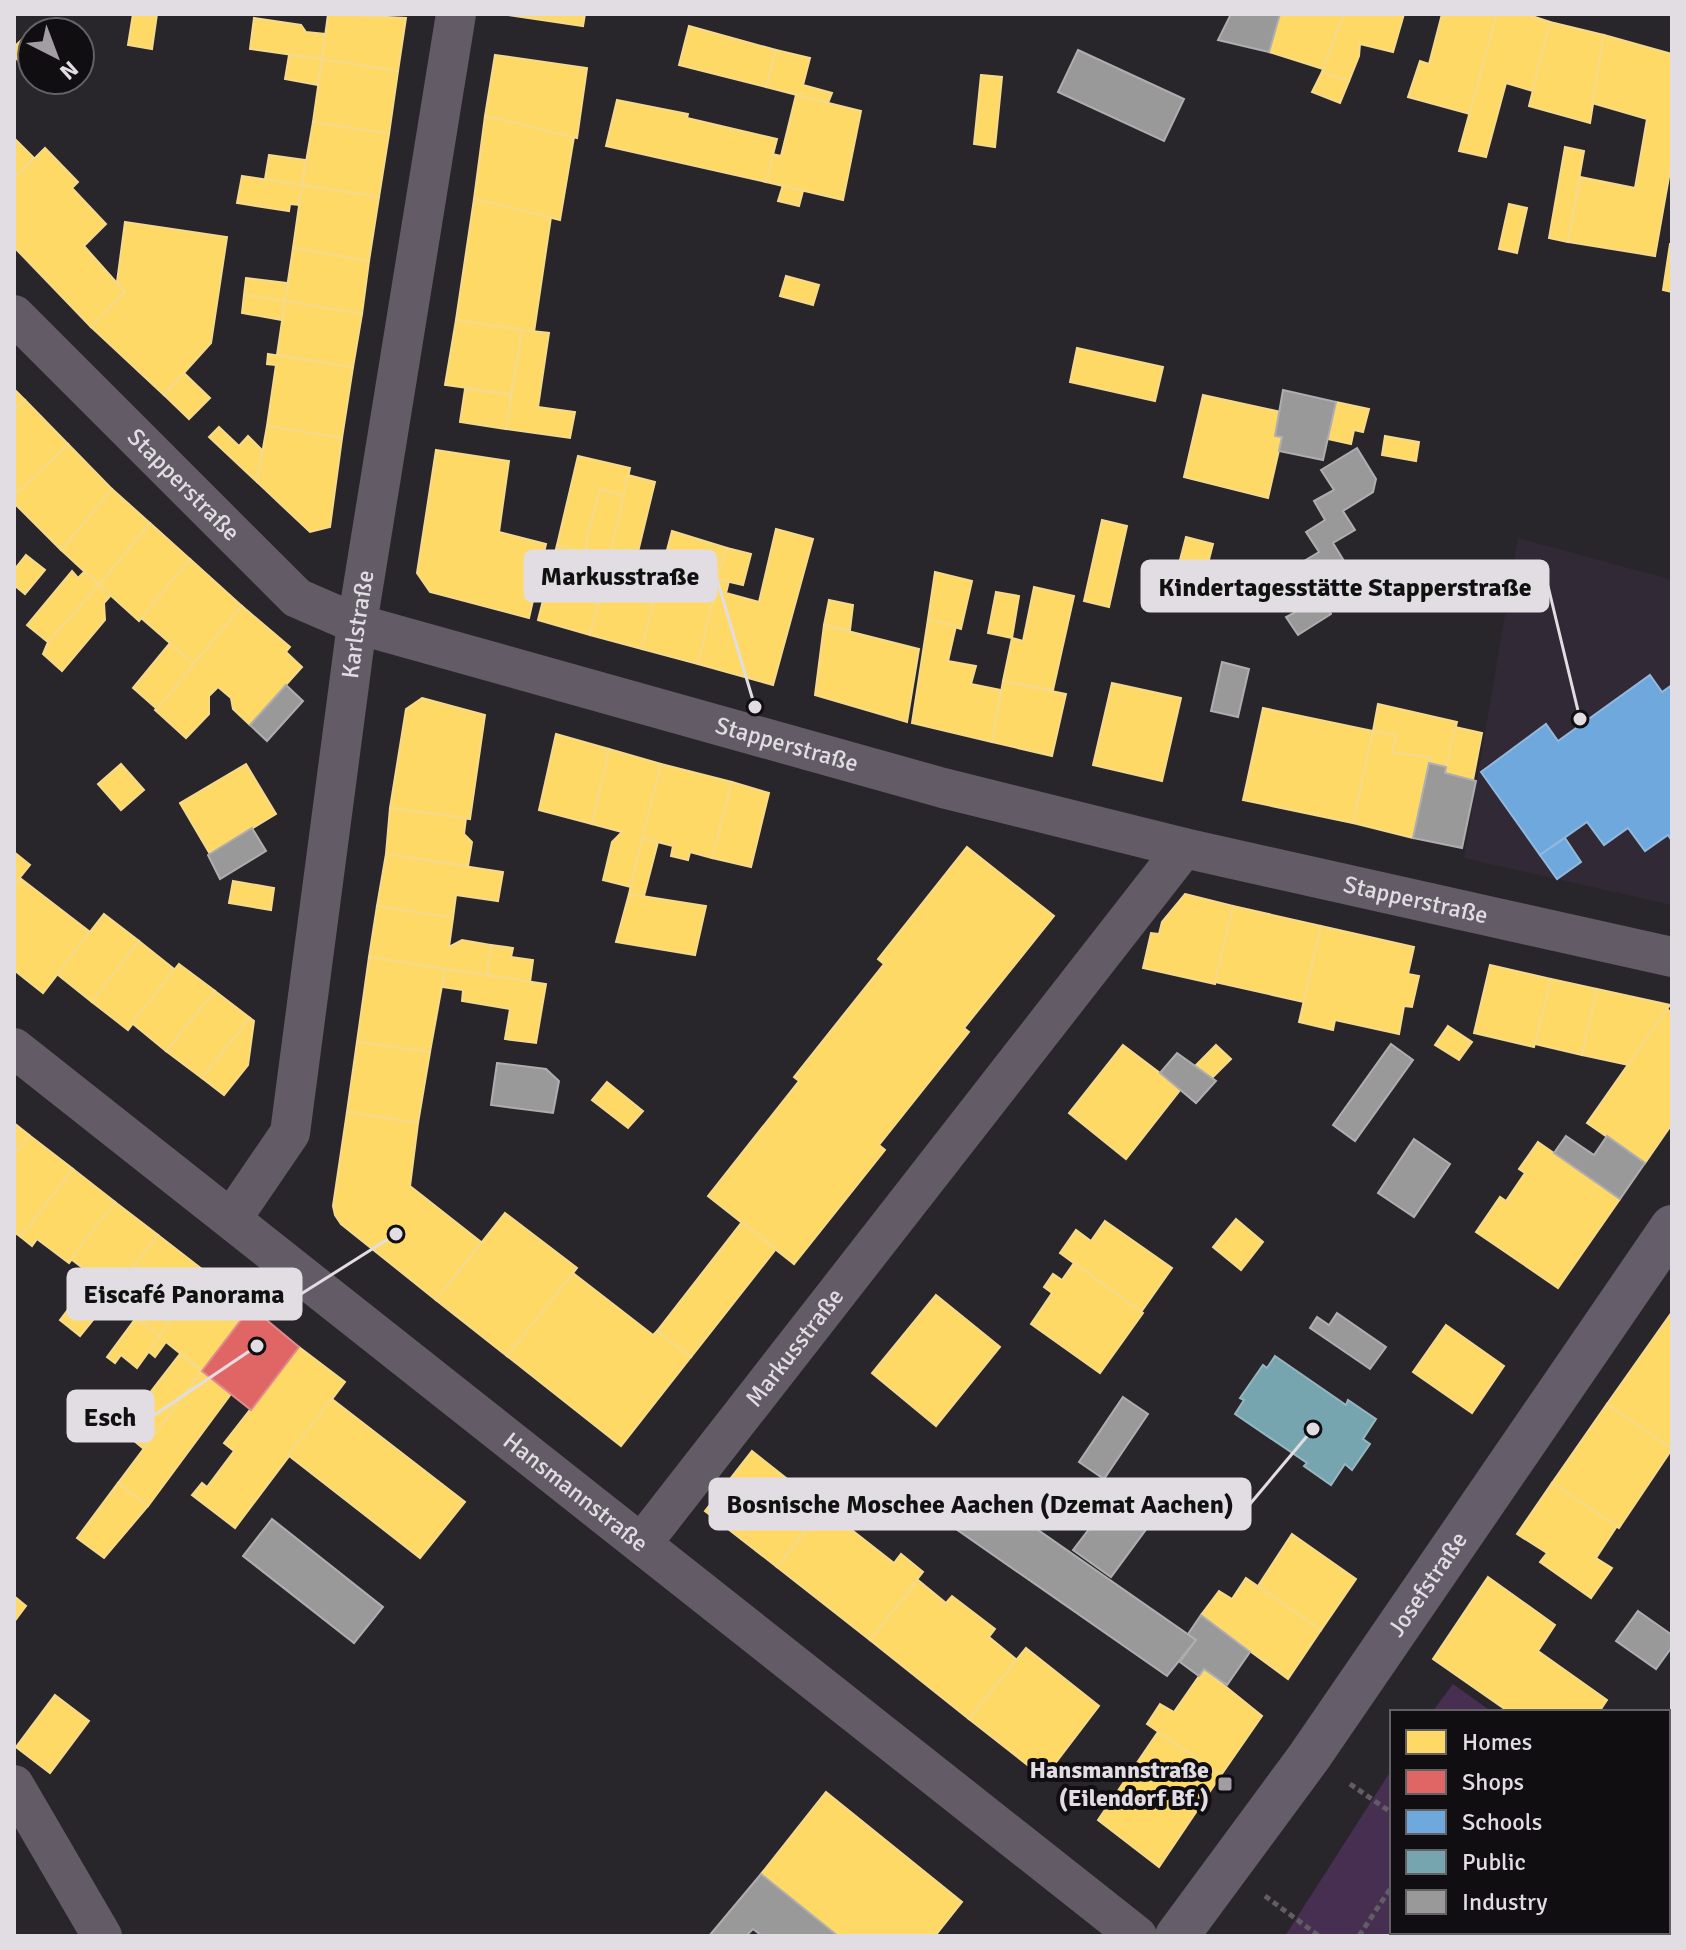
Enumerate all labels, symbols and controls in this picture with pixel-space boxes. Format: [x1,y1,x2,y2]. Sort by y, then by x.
north arrow [16,16,96,96]
text: N [54,55,84,86]
street label: Stapperstraße [121,422,246,547]
callout: Markusstraße [525,551,716,601]
text: Markusstraße [540,561,700,593]
callout: Kindertagesstätte Stapperstraße [1142,561,1548,611]
street label: Karlstraße [335,568,381,680]
text: Kindertagesstätte Stapperstraße [1158,572,1532,604]
street label: Stapperstraße [712,710,862,779]
street label: Stapperstraße [1341,869,1491,930]
callout: Eiscafé Panorama [68,1269,301,1319]
text: Eiscafé Panorama [83,1279,285,1311]
street label: Markusstraße [739,1282,850,1413]
callout: Esch [68,1391,153,1441]
text: Esch [84,1402,136,1434]
street label: Hansmannstraße [497,1426,654,1559]
callout: Bosnische Moschee Aachen (Dzemat Aachen) [710,1479,1250,1529]
text: Bosnische Moschee Aachen (Dzemat Aachen) [726,1489,1234,1521]
street label: Josefstraße [1381,1526,1474,1642]
legend [1390,1710,1670,1934]
text: Homes [1462,1727,1532,1757]
place label: Hansmannstraße (Eilendorf Bf.) [1030,1755,1209,1813]
text: Shops [1462,1767,1524,1797]
marker: Hansmannstraße (Eilendorf Bf.) [1216,1775,1234,1793]
text: Schools [1462,1807,1542,1837]
text: Public [1462,1847,1526,1877]
text: Industry [1462,1887,1548,1917]

